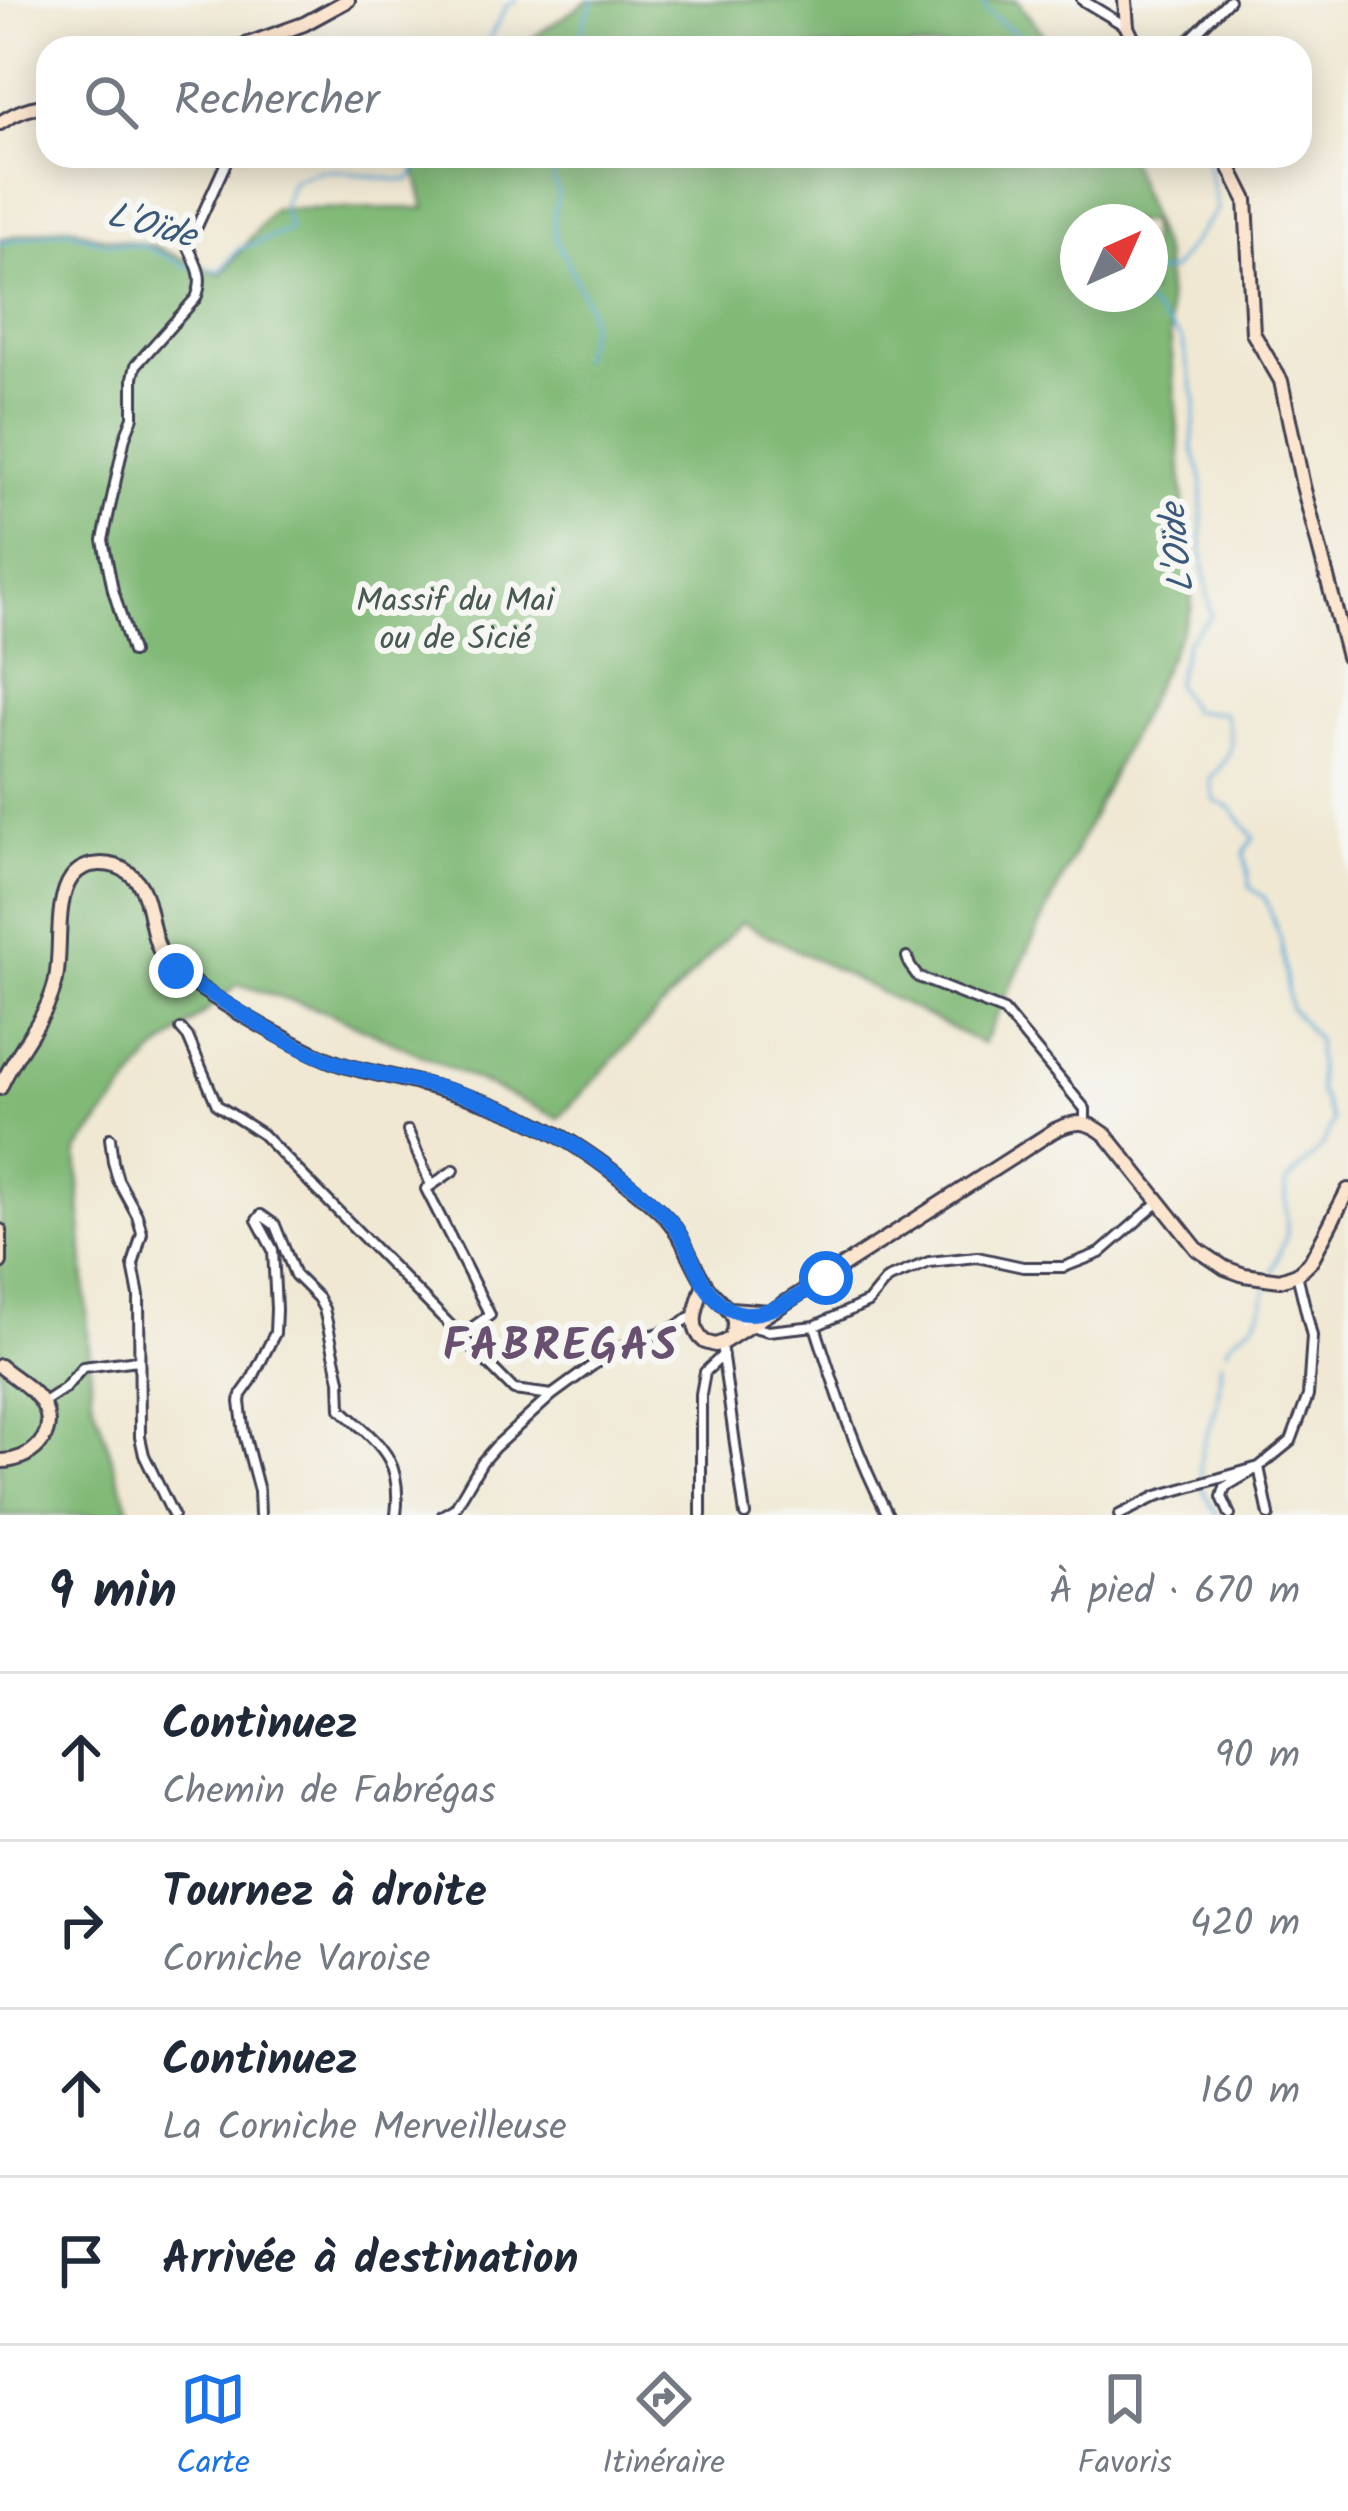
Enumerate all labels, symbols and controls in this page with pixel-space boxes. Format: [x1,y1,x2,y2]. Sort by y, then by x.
search box [36,36,1312,168]
text: Rechercher [174,66,379,138]
icon: search [78,69,144,135]
water label: L'Oïde [100,188,205,267]
north arrow [1060,204,1168,312]
water label: L'Oïde [1146,497,1212,596]
park label: Massif du Mai ou de Sicié [356,576,555,667]
route end [149,944,203,998]
route start [799,1251,853,1305]
district label: FABREGAS [443,1312,679,1384]
text: 9 min [48,1553,177,1634]
text: À pied · 670 m [1049,1562,1300,1624]
text: Continuez [162,1690,358,1762]
icon: ahead [48,1724,114,1790]
text: 90 m [1215,1726,1300,1788]
text: Chemin de Fabrégas [162,1762,496,1824]
text: Tournez à droite [162,1858,487,1930]
icon: right [48,1892,114,1958]
text: 420 m [1190,1894,1300,1956]
text: Corniche Varoise [162,1930,431,1992]
text: Continuez [162,2026,358,2098]
icon: ahead [48,2060,114,2126]
text: 160 m [1200,2062,1300,2124]
text: La Corniche Merveilleuse [162,2098,567,2160]
text: Arrivée à destination [162,2225,579,2297]
icon: arrive [48,2228,114,2294]
tab: Carte [176,2366,250,2491]
tab: Itinéraire [602,2366,725,2491]
tab: Favoris [1077,2366,1172,2491]

